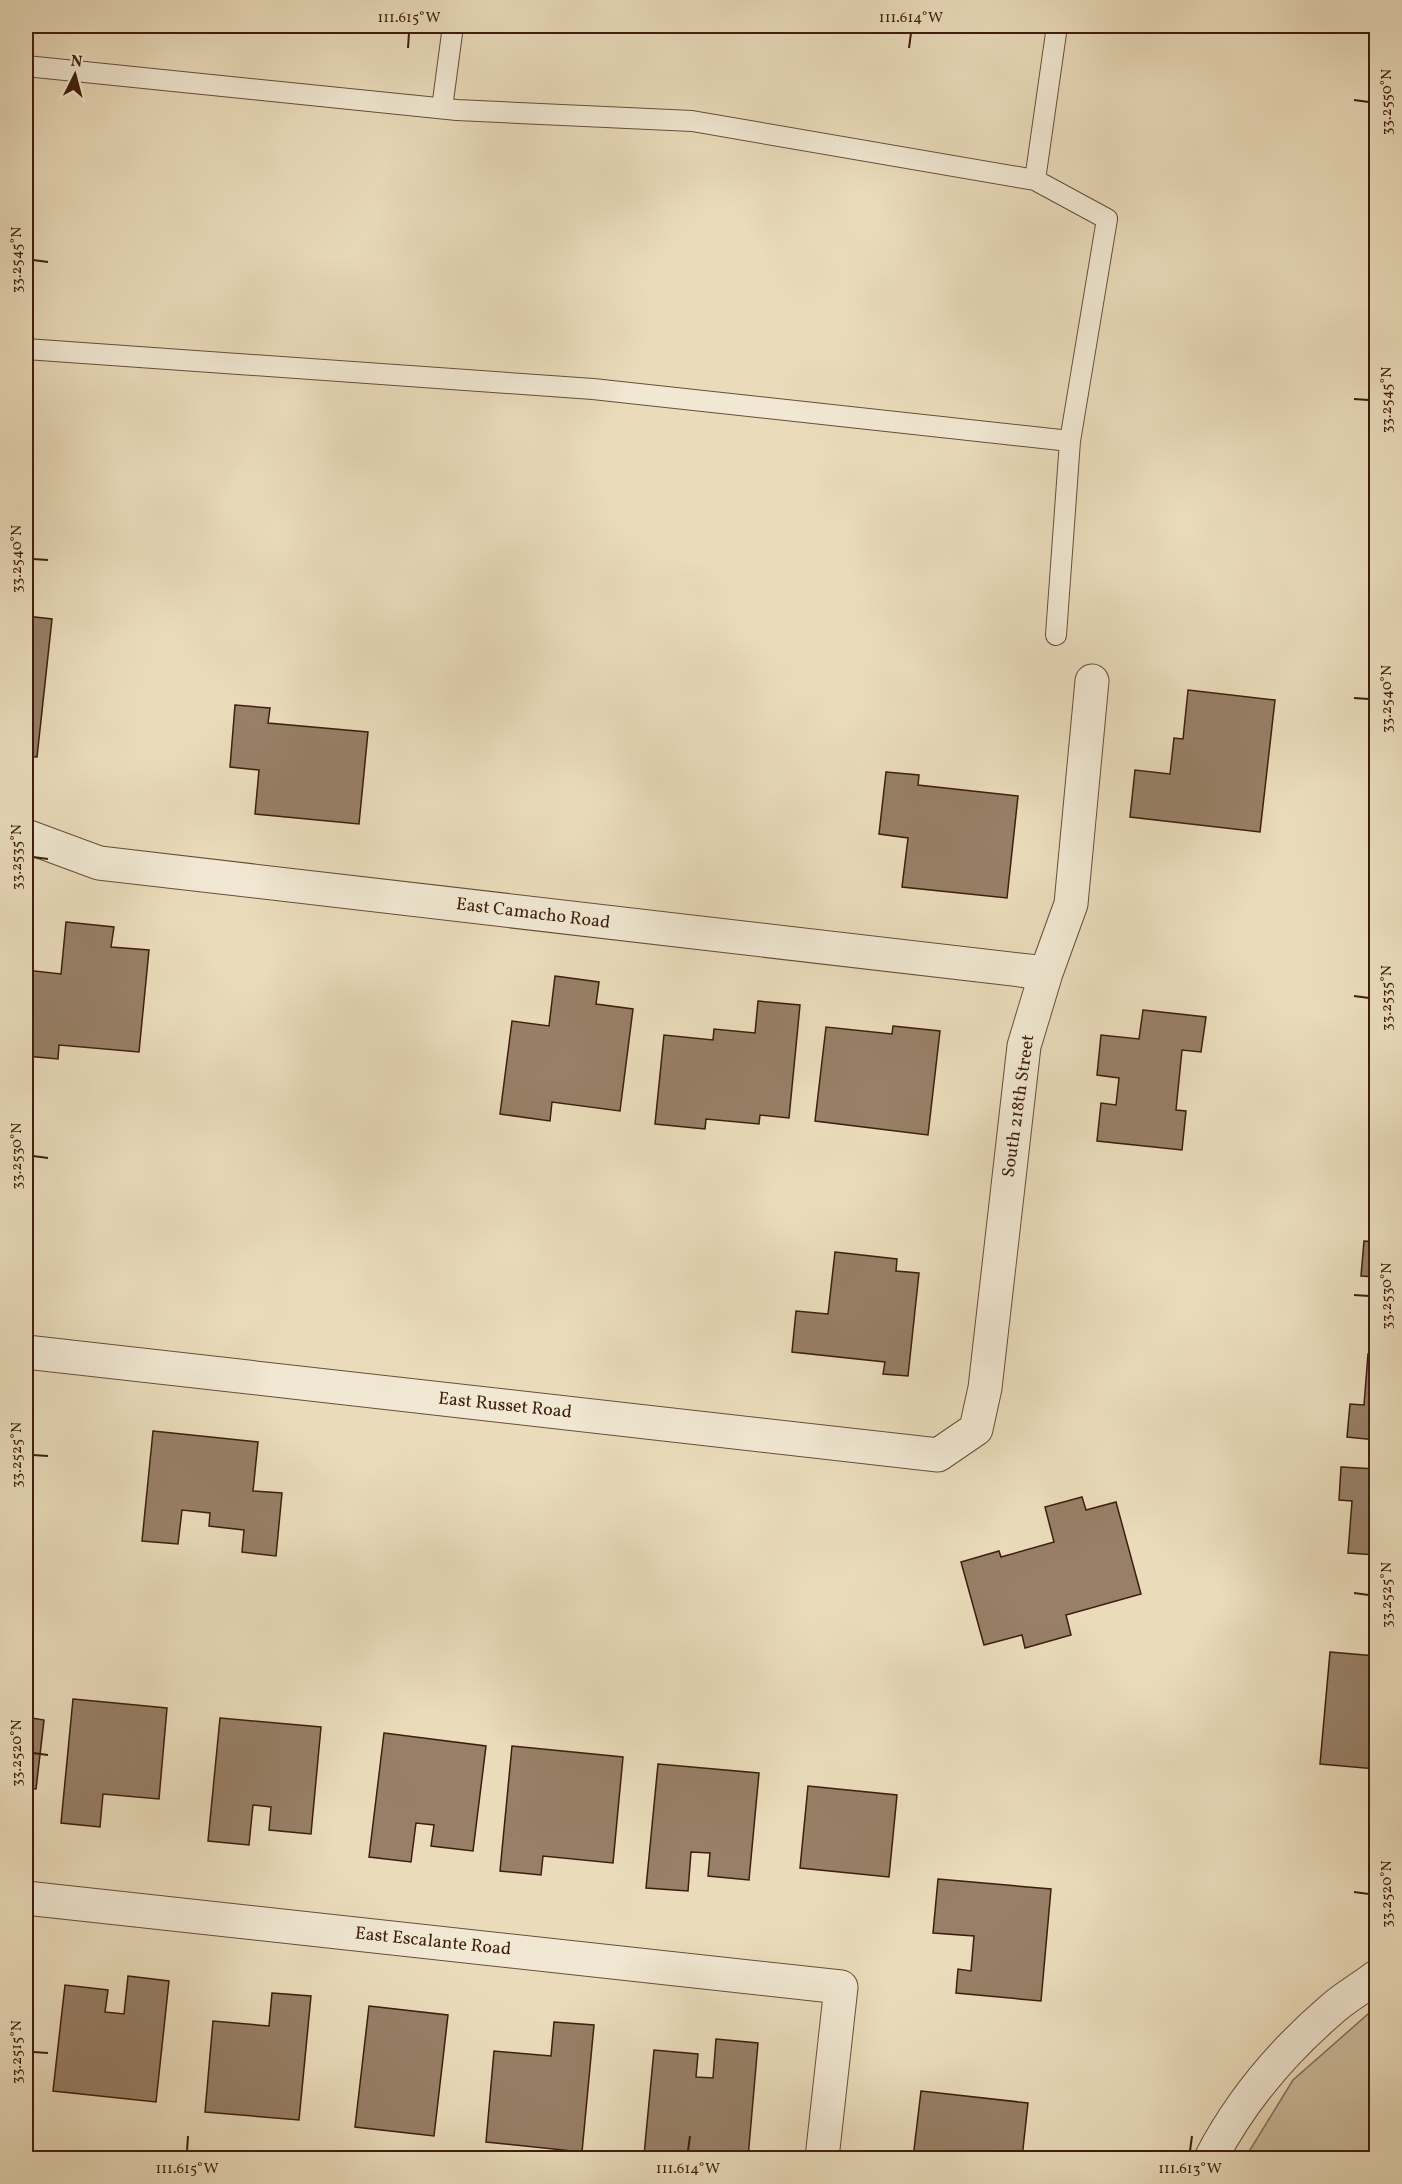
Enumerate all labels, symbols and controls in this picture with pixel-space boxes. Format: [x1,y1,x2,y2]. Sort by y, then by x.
text: 111.615°W [377,8,441,29]
text: 111.614°W [879,8,943,29]
north arrow [45,45,105,105]
text: N [69,51,84,74]
text: 33.2550°N [1377,69,1398,135]
text: 33.2545°N [7,227,28,293]
text: 33.2545°N [1377,367,1398,433]
text: 33.2540°N [7,525,28,593]
text: 33.2540°N [1377,665,1398,733]
text: 33.2535°N [7,824,28,890]
street label: East Camacho Road [454,892,612,936]
text: 33.2535°N [1377,965,1398,1031]
street label: South 218th Street [997,1033,1041,1179]
text: 33.2530°N [7,1123,28,1189]
text: 33.2530°N [1377,1263,1398,1329]
street label: East Russet Road [437,1387,573,1425]
text: 33.2525°N [7,1422,28,1488]
text: 33.2525°N [1377,1562,1398,1628]
text: 33.2520°N [7,1719,28,1787]
text: 33.2520°N [1377,1860,1398,1928]
street label: East Escalante Road [354,1921,512,1963]
text: 33.2515°N [7,2020,28,2084]
text: 111.615°W [155,2159,219,2180]
text: 111.614°W [656,2159,720,2180]
text: 111.613°W [1158,2159,1222,2180]

